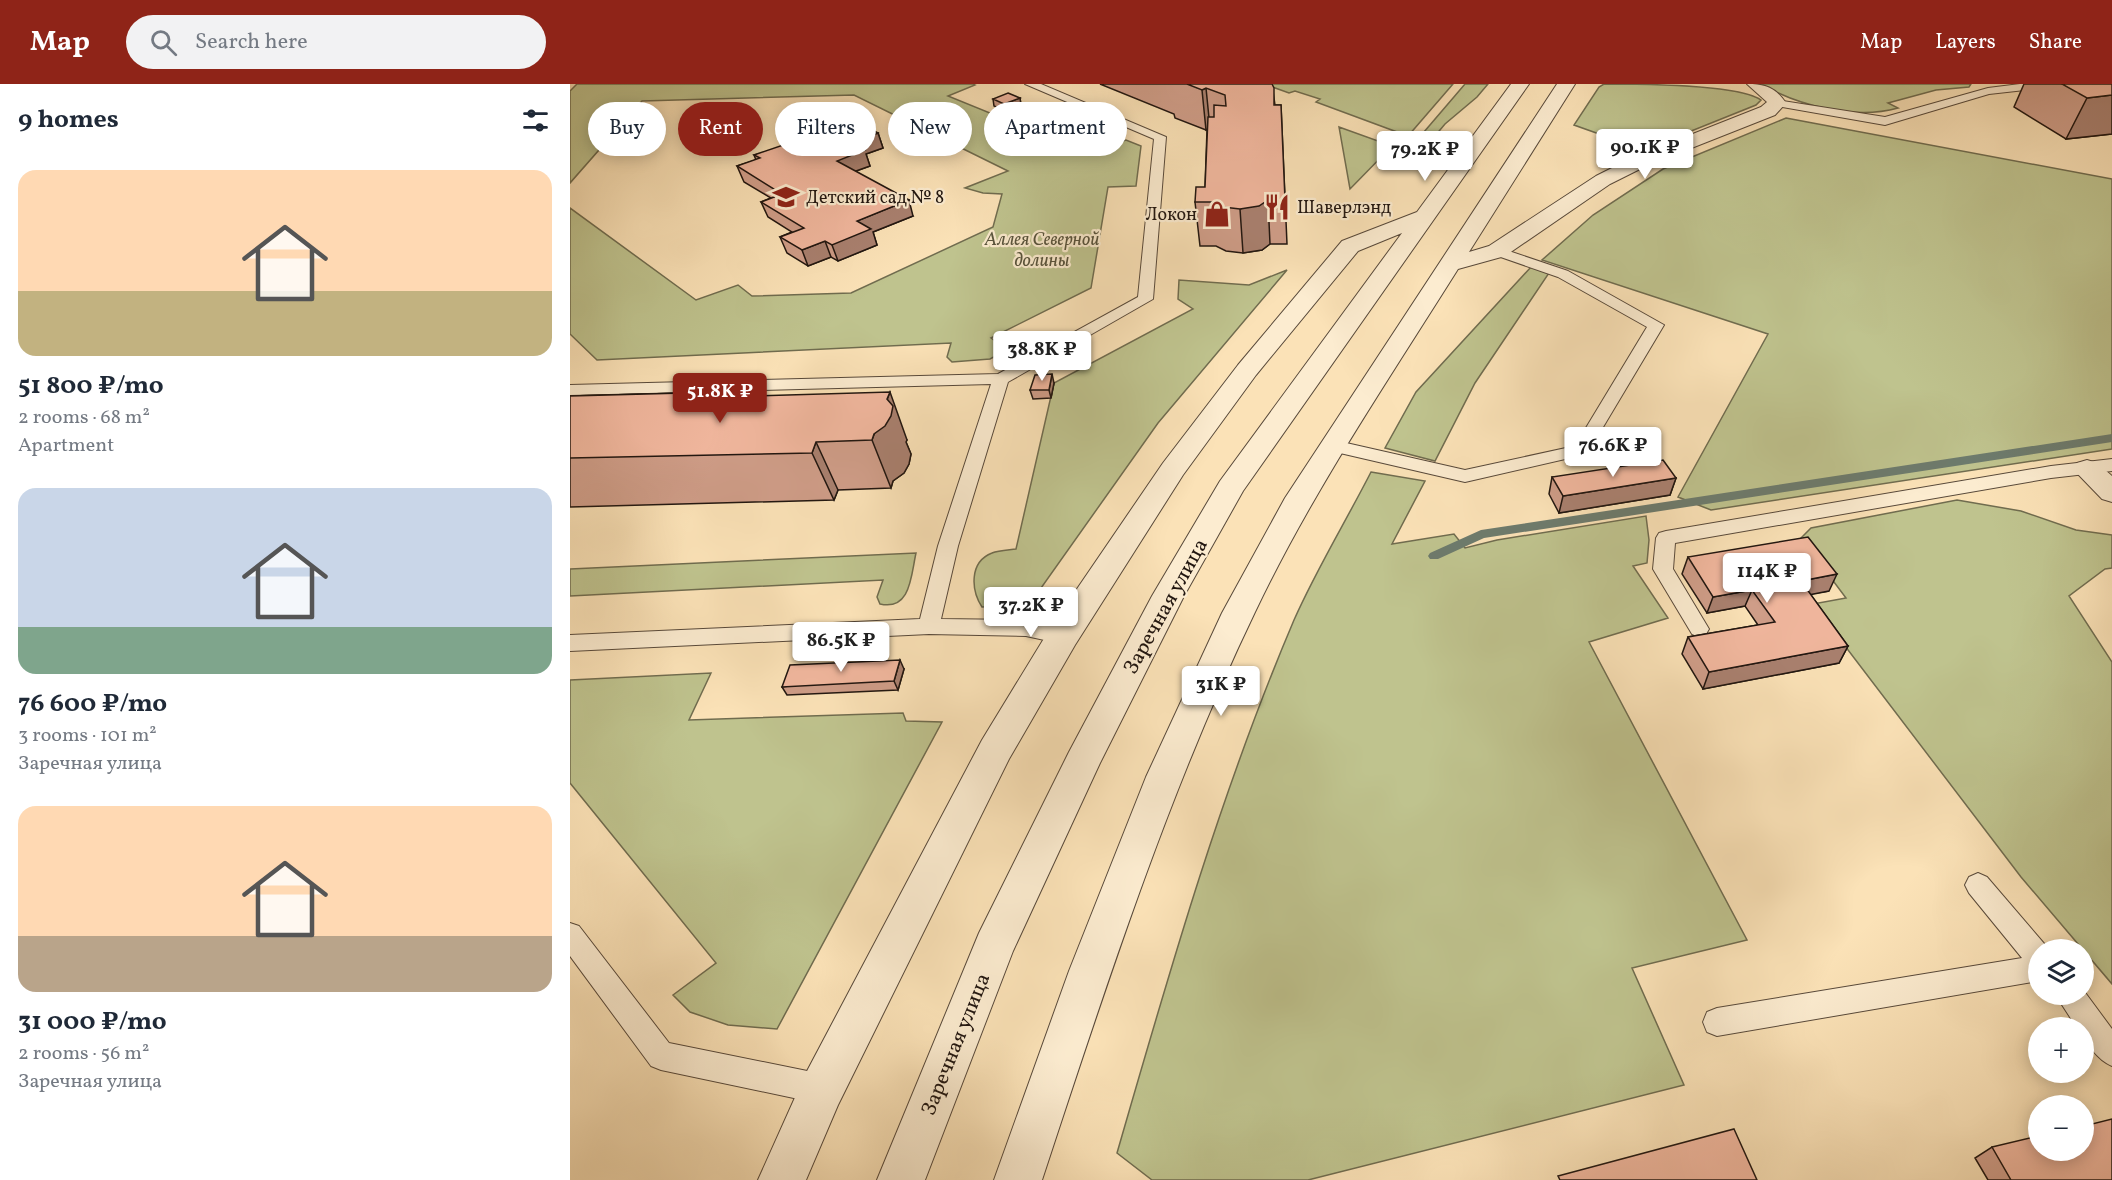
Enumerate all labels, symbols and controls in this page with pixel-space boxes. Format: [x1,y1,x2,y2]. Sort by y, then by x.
search box [126,15,546,69]
text: Map [30,23,90,62]
icon: search [147,26,180,59]
text: Search here [195,27,308,58]
text: Map [1860,28,1902,57]
text: Layers [1935,28,1996,57]
text: Share [2029,28,2082,57]
text: 9 homes [18,102,119,138]
chip: Buy [588,102,666,156]
chip: Rent [678,102,763,156]
chip: Filters [775,102,876,156]
chip: New [888,102,972,156]
chip: Apartment [984,102,1127,156]
icon: filters [519,104,552,137]
pin: 90.1K ₽ [1590,129,1700,180]
pin: 79.2K ₽ [1370,131,1480,182]
text: 90.1K ₽ [1610,134,1680,162]
text: 79.2K ₽ [1391,136,1459,164]
school or university icon: Детский сад № 8 [771,182,801,212]
place label: Детский сад № 8 [806,186,944,211]
restaurant icon: Шаверлэнд [1262,192,1292,222]
place label: Шаверлэнд [1297,196,1391,221]
shop icon: Локон [1202,199,1232,229]
place label: Локон [1145,203,1197,228]
icon: home [231,209,339,317]
park label: Аллея Северной долины [984,228,1099,274]
pin: 38.8K ₽ [987,331,1097,382]
text: 38.8K ₽ [1007,336,1077,364]
text: 51 800 ₽/mo [18,368,164,404]
pin: 51.8K ₽ [665,373,775,424]
text: 51.8K ₽ [687,378,753,406]
text: 2 rooms · 68 m² [18,404,150,432]
pin: 76.6K ₽ [1558,427,1668,478]
text: Apartment [18,432,114,460]
text: 76.6K ₽ [1578,432,1648,460]
icon: home [231,527,339,635]
street label: Заречная улица [1117,534,1216,680]
pin: 114K ₽ [1718,553,1816,604]
text: 114K ₽ [1737,558,1797,586]
pin: 37.2K ₽ [976,587,1086,638]
text: 37.2K ₽ [998,592,1064,620]
pin: 86.5K ₽ [786,622,896,673]
text: 86.5K ₽ [806,627,876,655]
pin: 31K ₽ [1179,666,1263,717]
text: 31K ₽ [1196,671,1246,699]
text: 76 600 ₽/mo [18,686,167,722]
text: 3 rooms · 101 m² [18,722,157,750]
text: Заречная улица [18,750,162,778]
icon: home [231,845,339,953]
map controls [2028,939,2094,1161]
button: layers [2028,939,2094,1005]
street label: Заречная улица [915,969,998,1120]
text: 31 000 ₽/mo [18,1004,167,1040]
button: + [2028,1017,2094,1083]
text: 2 rooms · 56 m² [18,1040,149,1068]
text: Заречная улица [18,1068,162,1096]
button: − [2028,1095,2094,1161]

